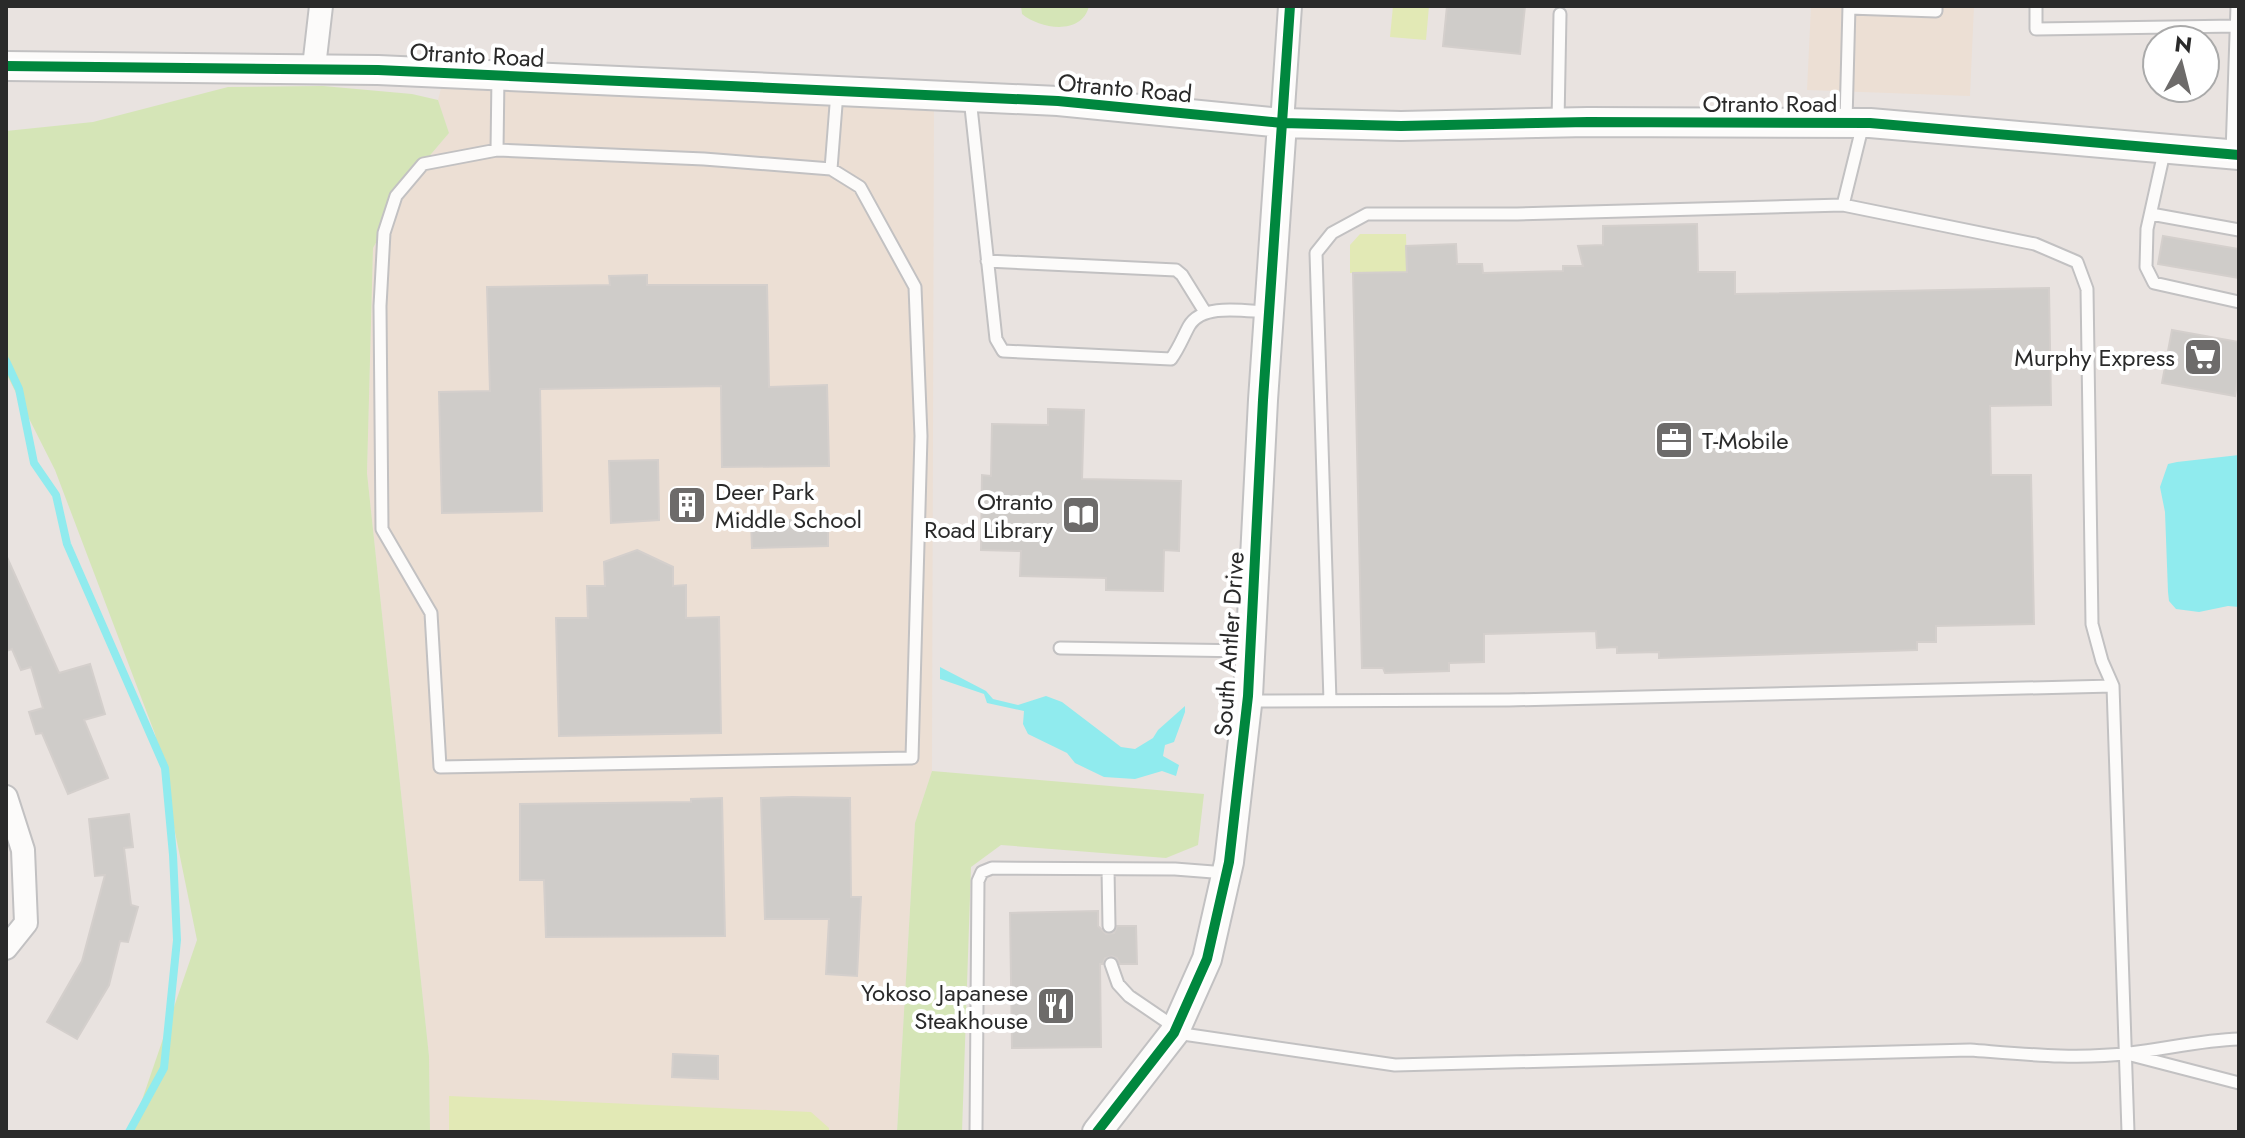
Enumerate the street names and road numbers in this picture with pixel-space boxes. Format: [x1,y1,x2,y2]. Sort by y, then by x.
street label: Otranto Road [409,34,545,76]
street label: Otranto Road [1056,65,1194,111]
street label: Otranto Road [1703,86,1837,121]
street label: South Antler Drive [1205,550,1253,738]

